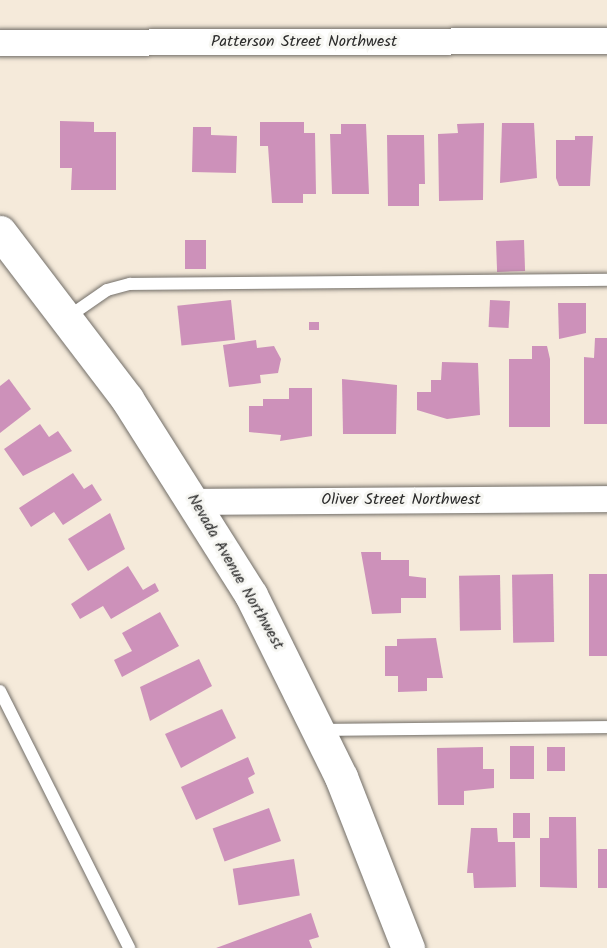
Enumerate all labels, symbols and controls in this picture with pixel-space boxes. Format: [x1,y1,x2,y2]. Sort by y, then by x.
street label: Patterson Street Northwest [211,32,397,52]
street label: Oliver Street Northwest [321,490,481,510]
street label: Nevada Avenue Northwest [182,491,288,653]

